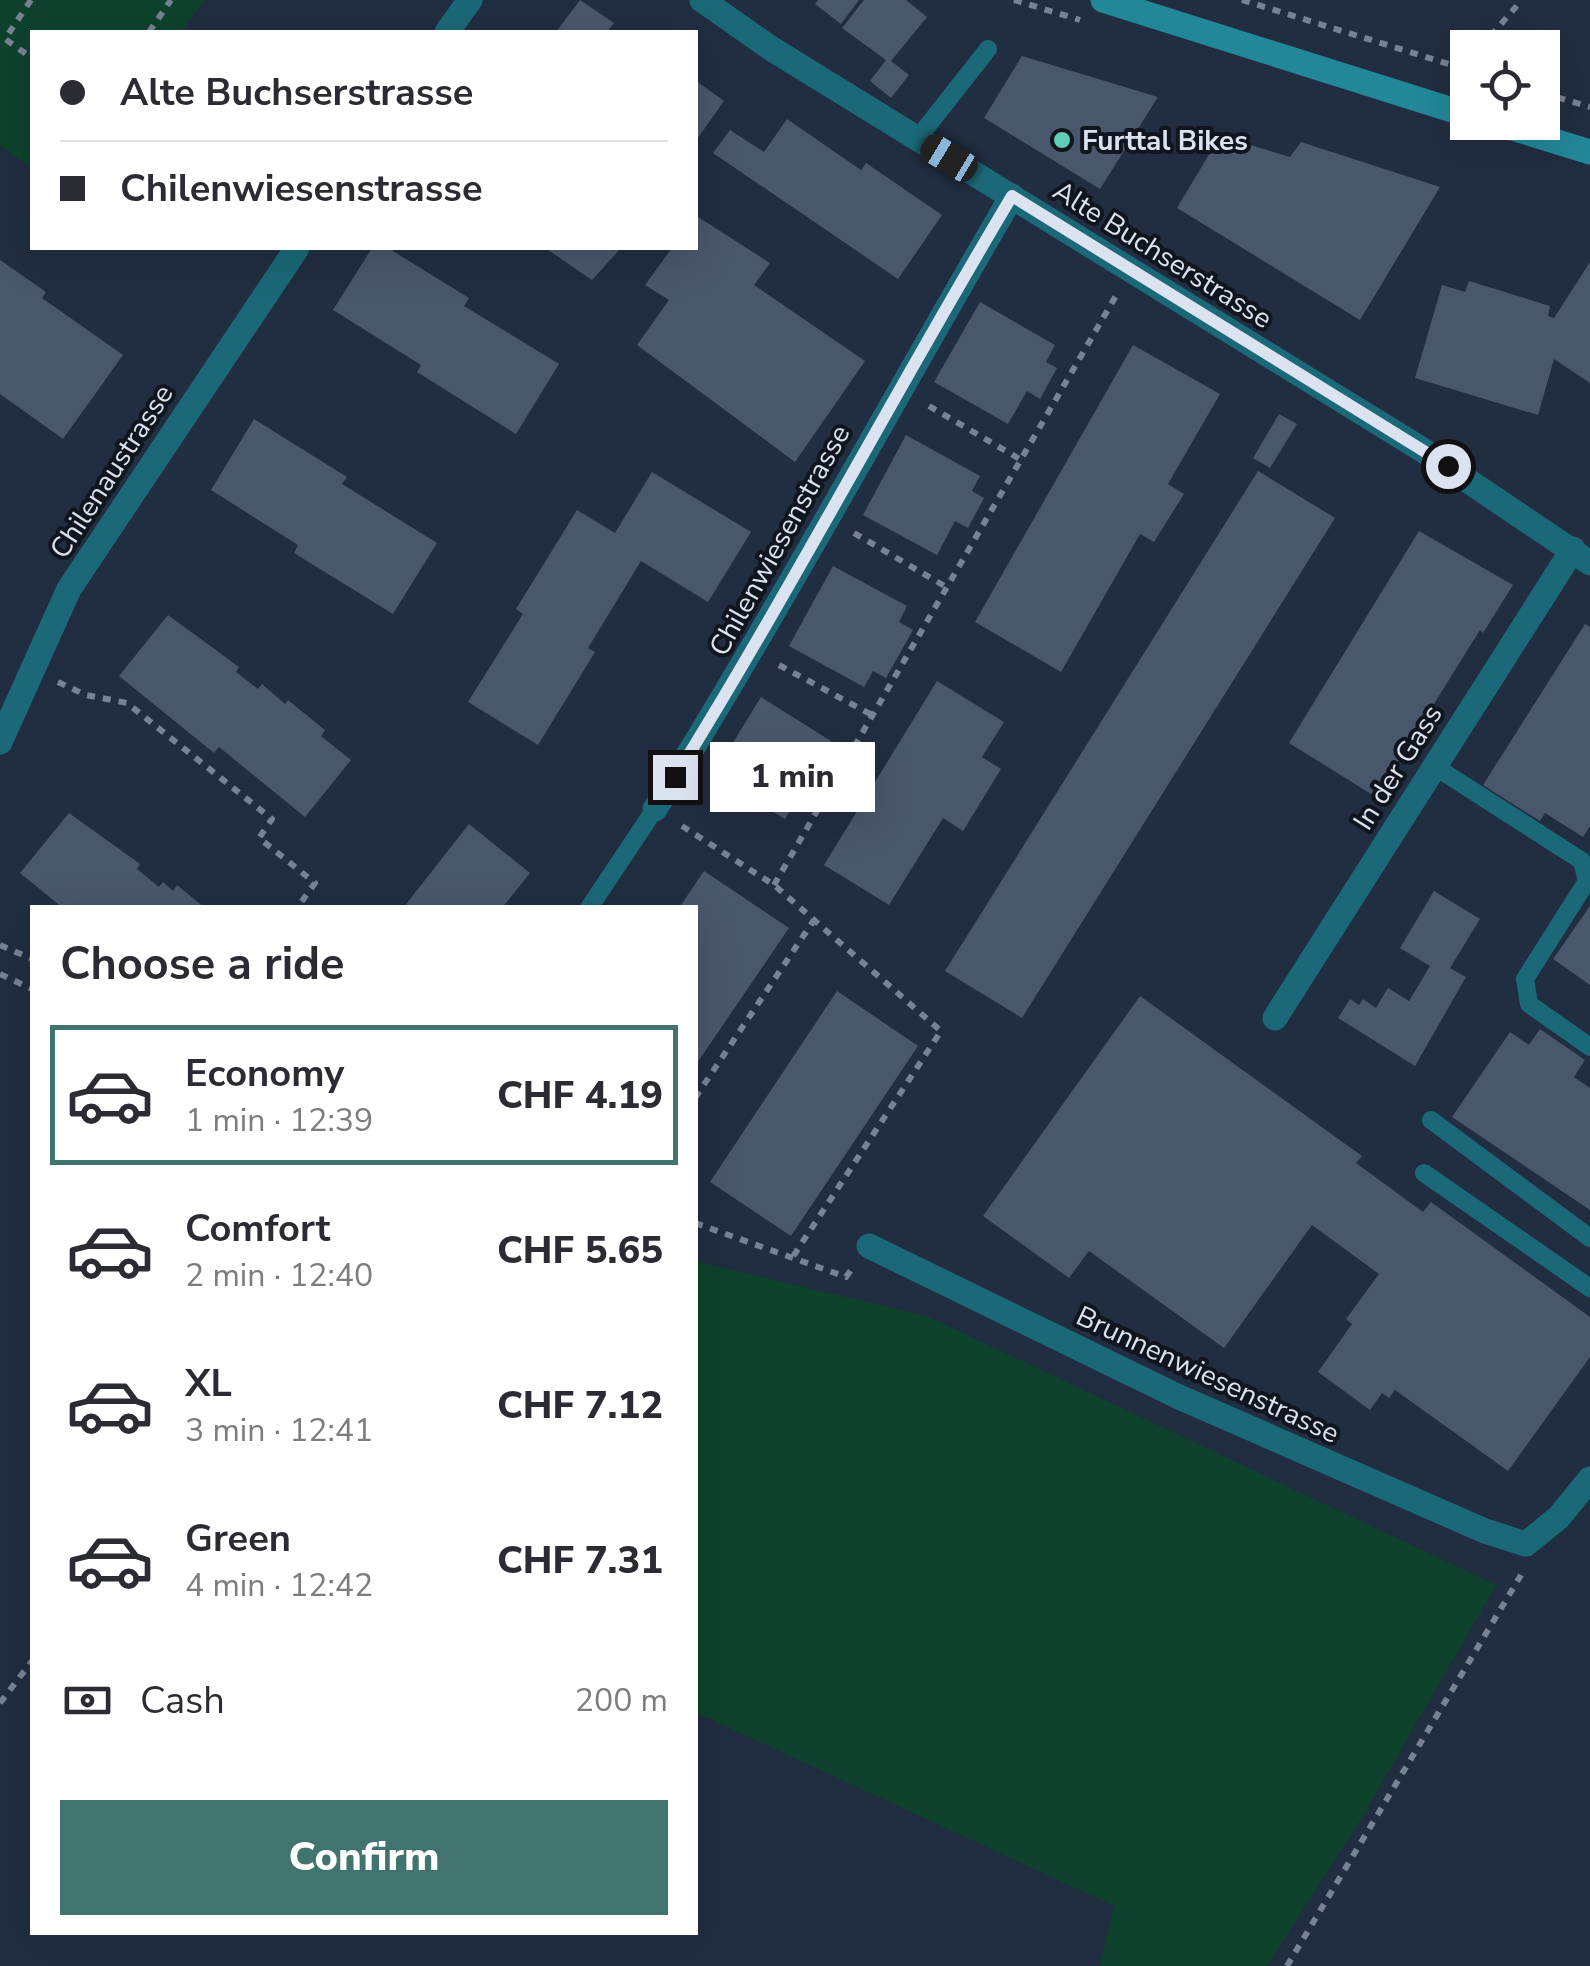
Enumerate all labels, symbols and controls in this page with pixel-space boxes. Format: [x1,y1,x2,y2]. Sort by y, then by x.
map controls [1450,30,1560,140]
button: locate [1450,30,1560,140]
text: Alte Buchserstrasse [120,67,473,118]
place label: Furttal Bikes [1082,122,1248,160]
marker: Furttal Bikes [1051,129,1073,151]
car [916,130,982,186]
text: Chilenwiesenstrasse [120,163,482,214]
street label: Alte Buchserstrasse [1046,172,1279,338]
street label: Chilenaustrasse [41,377,182,566]
street label: Chilenwiesenstrasse [700,418,859,663]
route start [1426,444,1471,489]
street label: In der Gass [1344,698,1451,837]
callout: 1 min [710,742,875,812]
route end [653,755,698,800]
text: 1 min [750,755,835,798]
text: Choose a ride [60,934,345,995]
text: Economy [185,1048,344,1099]
icon: car [65,1050,155,1140]
text: CHF 4.19 [497,1070,663,1121]
text: 1 min · 12:39 [185,1099,373,1142]
text: Comfort [185,1203,330,1254]
icon: car [65,1205,155,1295]
text: CHF 5.65 [497,1225,663,1276]
text: 2 min · 12:40 [185,1254,373,1297]
street label: Brunnenwiesenstrasse [1070,1297,1345,1453]
text: XL [185,1358,232,1409]
icon: car [65,1360,155,1450]
text: CHF 7.12 [497,1380,663,1431]
text: 3 min · 12:41 [185,1409,373,1452]
text: Green [185,1513,291,1564]
icon: car [65,1515,155,1605]
text: CHF 7.31 [497,1535,663,1586]
text: 4 min · 12:42 [185,1564,373,1607]
icon: cash [60,1673,115,1728]
text: Cash [140,1675,225,1726]
text: 200 m [575,1679,668,1722]
button: Confirm [60,1800,668,1915]

